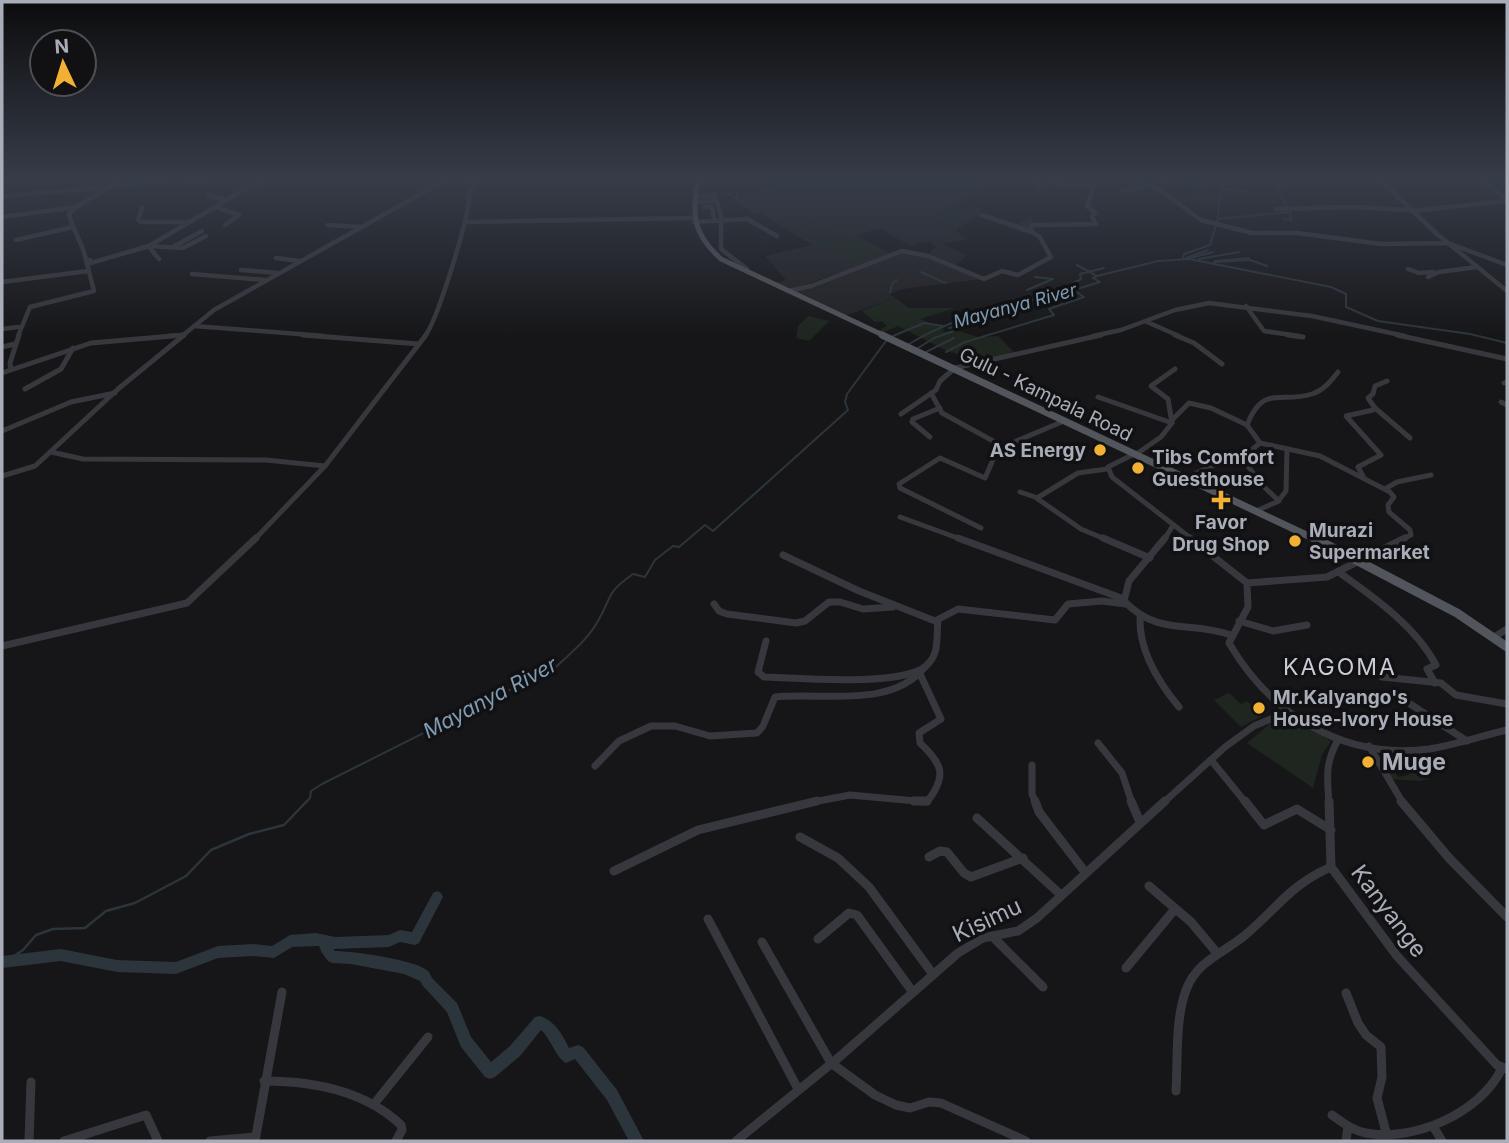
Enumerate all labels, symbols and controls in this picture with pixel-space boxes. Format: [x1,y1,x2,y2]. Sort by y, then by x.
north arrow [28,28,98,98]
text: N [54,35,70,59]
water label: Mayanya River [951,279,1080,332]
street label: Gulu - Kampala Road [955,343,1136,446]
place label: AS Energy [990,439,1087,462]
marker: AS Energy [1092,442,1108,458]
place label: Tibs Comfort Guesthouse [1152,446,1274,491]
marker: Tibs Comfort Guesthouse [1130,460,1146,476]
marker: Favor Drug Shop [1213,492,1229,508]
place label: Favor Drug Shop [1172,511,1270,556]
place label: Murazi Supermarket [1309,519,1430,564]
marker: Murazi Supermarket [1287,533,1303,549]
water label: Mayanya River [418,651,562,743]
district label: KAGOMA [1283,653,1397,681]
place label: Mr.Kalyango's House-Ivory House [1273,686,1453,731]
marker: Mr.Kalyango's House-Ivory House [1251,700,1267,716]
place label: Muge [1382,748,1446,776]
marker: Muge [1360,754,1376,770]
street label: Kanyange [1345,859,1433,963]
street label: Kisimu [948,892,1026,948]

